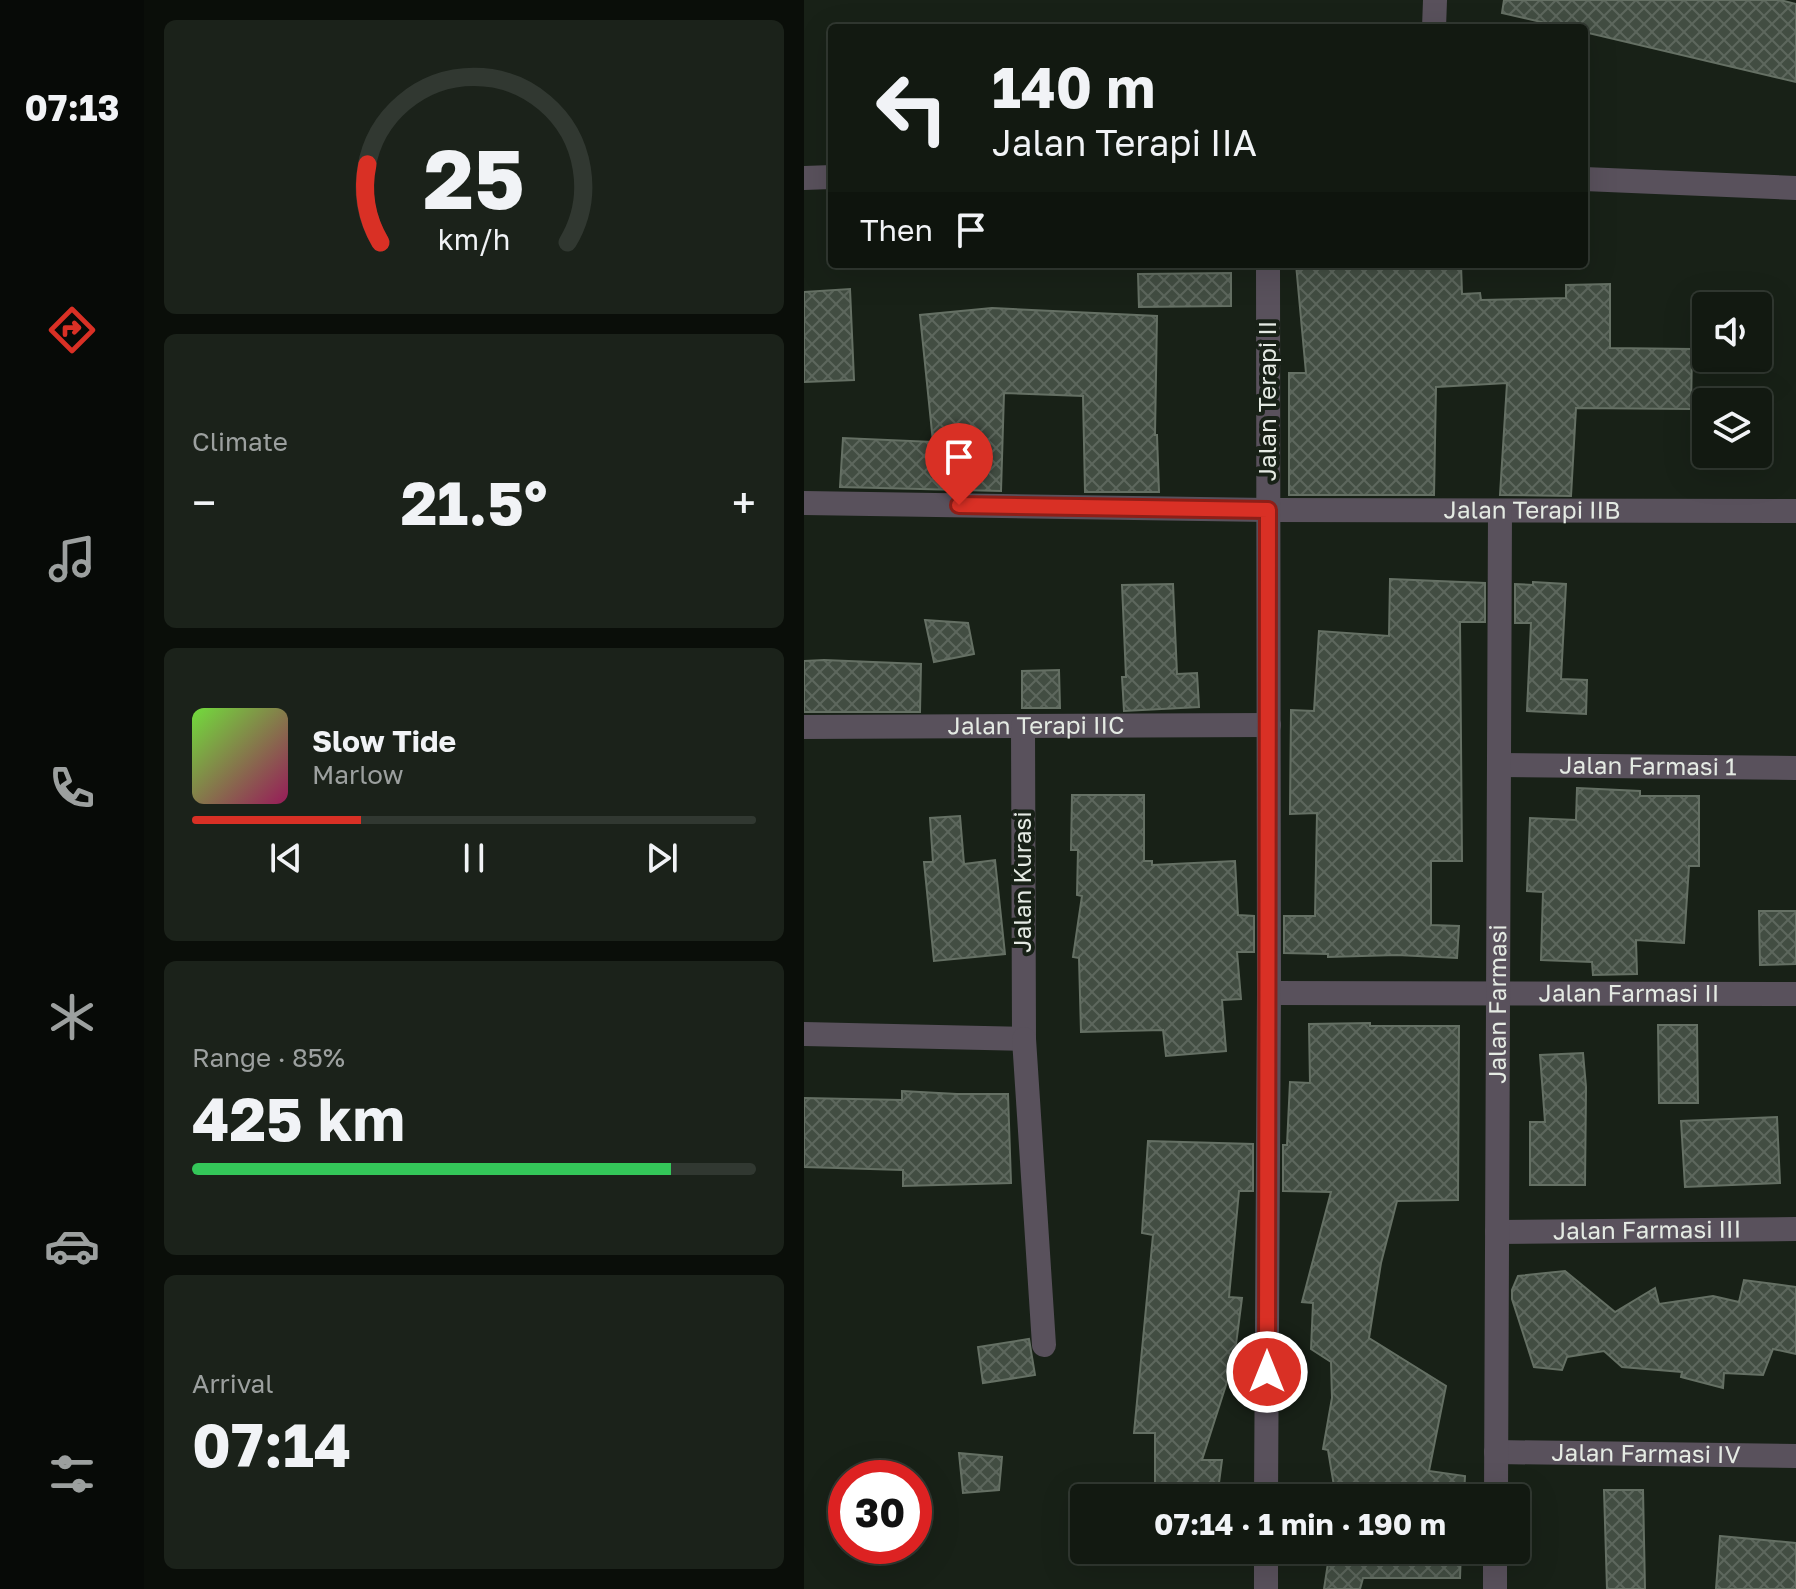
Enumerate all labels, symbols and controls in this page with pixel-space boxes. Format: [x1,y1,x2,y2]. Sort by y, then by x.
text: 140 m [992,53,1155,120]
icon: left [860,56,964,160]
text: 07:13 [24,86,120,129]
text: Jalan Terapi IIA [992,121,1257,164]
text: 25 [423,126,525,226]
icon: arrive [949,208,993,252]
text: Then [860,212,933,248]
text: km/h [438,222,510,256]
map controls [1692,292,1772,468]
button: sound [1692,292,1772,372]
icon: directions [44,302,100,358]
street label: Jalan Terapi II [1252,321,1281,481]
button: layers [1692,388,1772,468]
pin [925,423,993,505]
text: Climate [192,426,288,457]
icon: arrive [937,435,981,479]
text: 21.5° [401,466,547,538]
text: − [192,476,216,529]
text: + [732,476,756,529]
street label: Jalan Terapi IIB [1444,494,1620,524]
icon: music [44,531,100,587]
street label: Jalan Terapi IIC [947,710,1124,739]
text: Slow Tide [312,723,456,759]
street label: Jalan Farmasi 1 [1559,750,1737,780]
text: Marlow [312,759,404,790]
icon: phone [44,760,100,816]
street label: Jalan Kurasi [1007,811,1036,953]
icon: previous [264,836,308,880]
icon: pause [452,836,496,880]
icon: next [640,836,684,880]
street label: Jalan Farmasi [1482,924,1511,1084]
street label: Jalan Farmasi II [1539,978,1719,1007]
icon: climate [44,989,100,1045]
text: Range · 85% [192,1042,345,1073]
text: 425 km [192,1082,405,1154]
street label: Jalan Farmasi III [1553,1214,1741,1244]
icon: car [44,1218,100,1274]
position arrow [1225,1330,1309,1414]
text: Arrival [192,1368,273,1399]
text: 07:14 [192,1408,351,1480]
street label: Jalan Farmasi IV [1551,1437,1741,1468]
icon: filters [44,1446,100,1502]
speed limit sign: 30 [828,1460,932,1564]
text: 07:14 · 1 min · 190 m [1154,1506,1446,1542]

